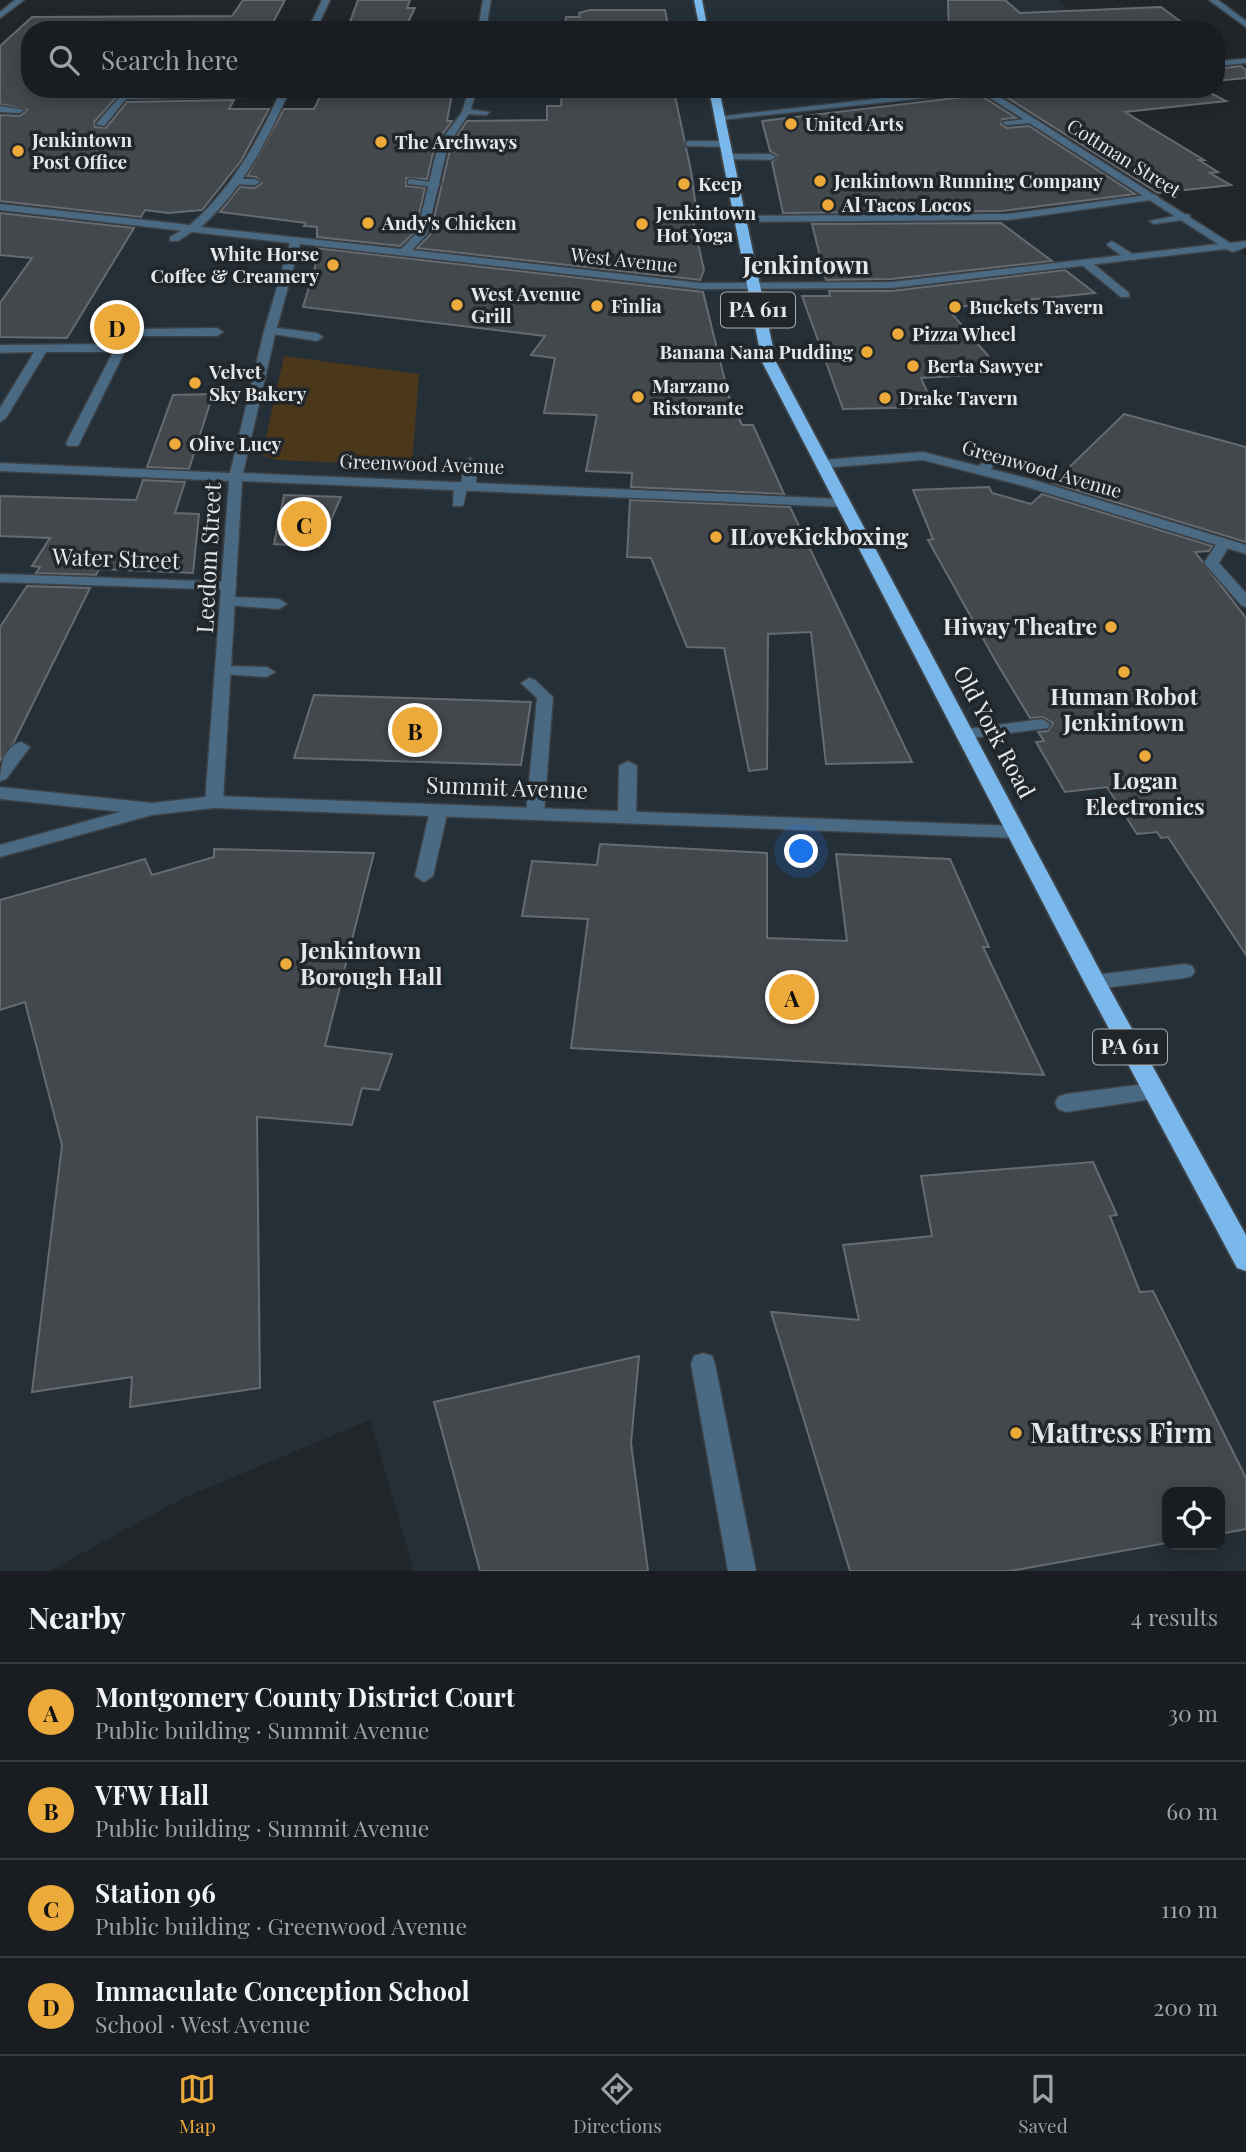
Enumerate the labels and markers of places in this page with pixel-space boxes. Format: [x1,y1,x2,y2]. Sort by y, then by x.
place label: United Arts [805,110,904,136]
marker: United Arts [783,116,799,132]
place label: Jenkintown Post Office [31,126,133,174]
place label: The Archways [395,128,517,154]
marker: The Archways [373,134,389,150]
marker: Jenkintown Post Office [10,143,26,159]
place label: Jenkintown Running Company [833,167,1103,193]
place label: Keep [698,170,742,196]
marker: Jenkintown Running Company [812,173,828,189]
marker: Keep [676,176,692,192]
place label: Al Tacos Locos [841,191,971,217]
marker: Al Tacos Locos [820,197,836,213]
place label: Jenkintown Hot Yoga [655,199,757,247]
place label: Andy's Chicken [381,209,517,235]
marker: Andy's Chicken [360,215,376,231]
marker: Jenkintown Hot Yoga [634,216,650,232]
place label: White Horse Coffee & Creamery [150,240,319,288]
marker: White Horse Coffee & Creamery [325,257,341,273]
place label: West Avenue Grill [470,280,581,328]
place label: Finlia [611,292,662,318]
place label: Buckets Tavern [969,293,1104,319]
marker: West Avenue Grill [449,297,465,313]
marker: Finlia [589,298,605,314]
marker: Buckets Tavern [947,299,963,315]
pin: D [94,301,140,353]
place label: Pizza Wheel [912,320,1016,346]
marker: Pizza Wheel [890,326,906,342]
place label: Banana Nana Pudding [660,338,853,364]
marker: Banana Nana Pudding [859,344,875,360]
place label: Berta Sawyer [927,352,1043,378]
place label: Velvet Sky Bakery [208,358,306,406]
marker: Berta Sawyer [905,358,921,374]
place label: Marzano Ristorante [652,372,744,420]
marker: Velvet Sky Bakery [187,375,203,391]
place label: Drake Tavern [899,384,1018,410]
marker: Marzano Ristorante [630,389,646,405]
marker: Drake Tavern [877,390,893,406]
place label: Olive Lucy [189,430,282,456]
marker: Olive Lucy [167,436,183,452]
pin: C [281,498,327,550]
place label: ILoveKickboxing [730,520,909,551]
marker: ILoveKickboxing [708,529,724,545]
place label: Hiway Theatre [943,610,1097,641]
marker: Hiway Theatre [1103,619,1119,635]
marker: Human Robot Jenkintown [1116,664,1132,680]
place label: Human Robot Jenkintown [1050,680,1199,737]
pin: B [392,704,438,756]
marker: Logan Electronics [1137,748,1153,764]
place label: Logan Electronics [1085,764,1205,821]
place label: Jenkintown Borough Hall [299,934,442,991]
marker: Jenkintown Borough Hall [278,956,294,972]
pin: A [769,971,815,1023]
place label: Mattress Firm [1030,1413,1212,1450]
marker: Mattress Firm [1008,1425,1024,1441]

